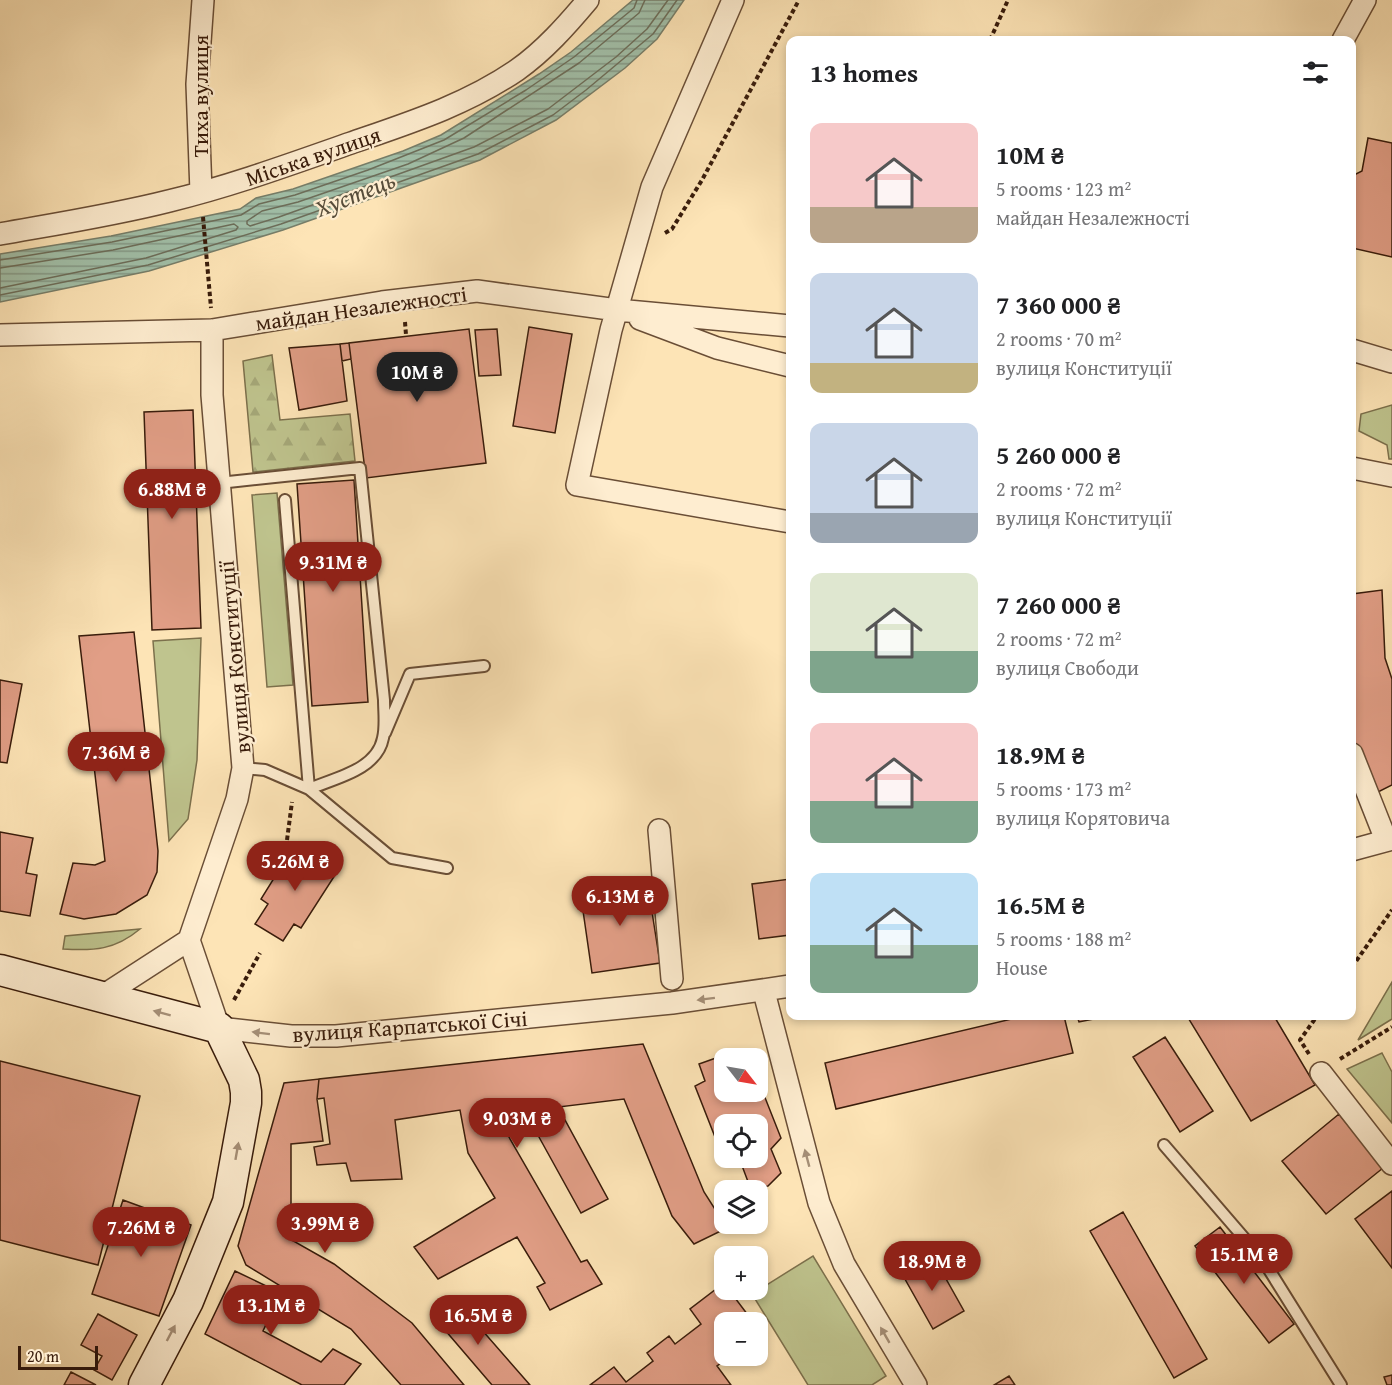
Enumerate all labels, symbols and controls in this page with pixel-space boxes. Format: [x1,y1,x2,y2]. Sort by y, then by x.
street label: Тиха вулиця [184,35,216,157]
text: 13 homes [810,53,918,92]
icon: filters [1299,56,1332,89]
street label: Міська вулиця [241,118,385,194]
text: 10M ₴ [996,135,1065,174]
icon: home [858,147,930,219]
water label: Хустець [309,162,401,226]
text: 5 rooms · 123 m² [996,174,1131,203]
text: майдан Незалежності [996,203,1190,232]
street label: майдан Незалежності [253,277,469,339]
text: 7 360 000 ₴ [996,285,1121,324]
icon: home [858,297,930,369]
text: 2 rooms · 70 m² [996,324,1122,353]
pin: 10M ₴ [375,352,459,403]
text: вулиця Конституції [996,353,1172,382]
text: 10M ₴ [391,357,443,386]
text: 5 260 000 ₴ [996,435,1121,474]
icon: home [858,447,930,519]
pin: 6.88M ₴ [117,469,227,520]
text: 6.88M ₴ [138,474,206,503]
text: 2 rooms · 72 m² [996,474,1122,503]
text: вулиця Конституції [996,503,1172,532]
pin: 9.31M ₴ [278,542,388,593]
text: 9.31M ₴ [299,547,367,576]
street label: вулиця Конституції [210,559,258,755]
text: 7 260 000 ₴ [996,585,1121,624]
icon: home [858,597,930,669]
text: 2 rooms · 72 m² [996,624,1122,653]
text: вулиця Свободи [996,653,1139,682]
pin: 7.36M ₴ [61,732,171,783]
text: 18.9M ₴ [996,735,1085,774]
text: 7.36M ₴ [82,737,150,766]
icon: home [858,747,930,819]
text: 5 rooms · 173 m² [996,774,1131,803]
text: вулиця Корятовича [996,803,1170,832]
pin: 5.26M ₴ [240,841,350,892]
text: 5.26M ₴ [261,846,329,875]
pin: 6.13M ₴ [565,876,675,927]
text: 6.13M ₴ [586,881,654,910]
text: 16.5M ₴ [996,885,1085,924]
icon: home [858,897,930,969]
text: 5 rooms · 188 m² [996,924,1131,953]
text: House [996,953,1048,982]
one-way arrow [696,994,715,1004]
street label: вулиця Карпатської Січі [291,1002,529,1050]
one-way arrow [153,1008,172,1018]
one-way arrow [251,1028,270,1038]
north arrow [714,1048,768,1102]
map controls [714,1048,768,1366]
pin: 9.03M ₴ [462,1098,572,1149]
text: 9.03M ₴ [483,1103,551,1132]
button: locate [714,1114,768,1168]
one-way arrow [233,1141,242,1160]
one-way arrow [801,1148,811,1167]
button: layers [714,1180,768,1234]
pin: 3.99M ₴ [270,1203,380,1254]
pin: 7.26M ₴ [86,1207,196,1258]
text: 3.99M ₴ [291,1208,359,1237]
text: 7.26M ₴ [107,1212,175,1241]
pin: 15.1M ₴ [1189,1234,1299,1285]
text: 15.1M ₴ [1210,1239,1278,1268]
pin: 18.9M ₴ [877,1241,987,1292]
button: + [714,1246,768,1300]
text: 18.9M ₴ [898,1246,966,1275]
pin: 13.1M ₴ [216,1285,326,1336]
text: 13.1M ₴ [237,1290,305,1319]
pin: 16.5M ₴ [423,1295,533,1346]
text: 16.5M ₴ [444,1300,512,1329]
button: − [714,1312,768,1366]
one-way arrow [166,1325,176,1342]
one-way arrow [880,1327,891,1343]
scale bar [18,1343,98,1370]
text: 20 m [27,1344,59,1368]

